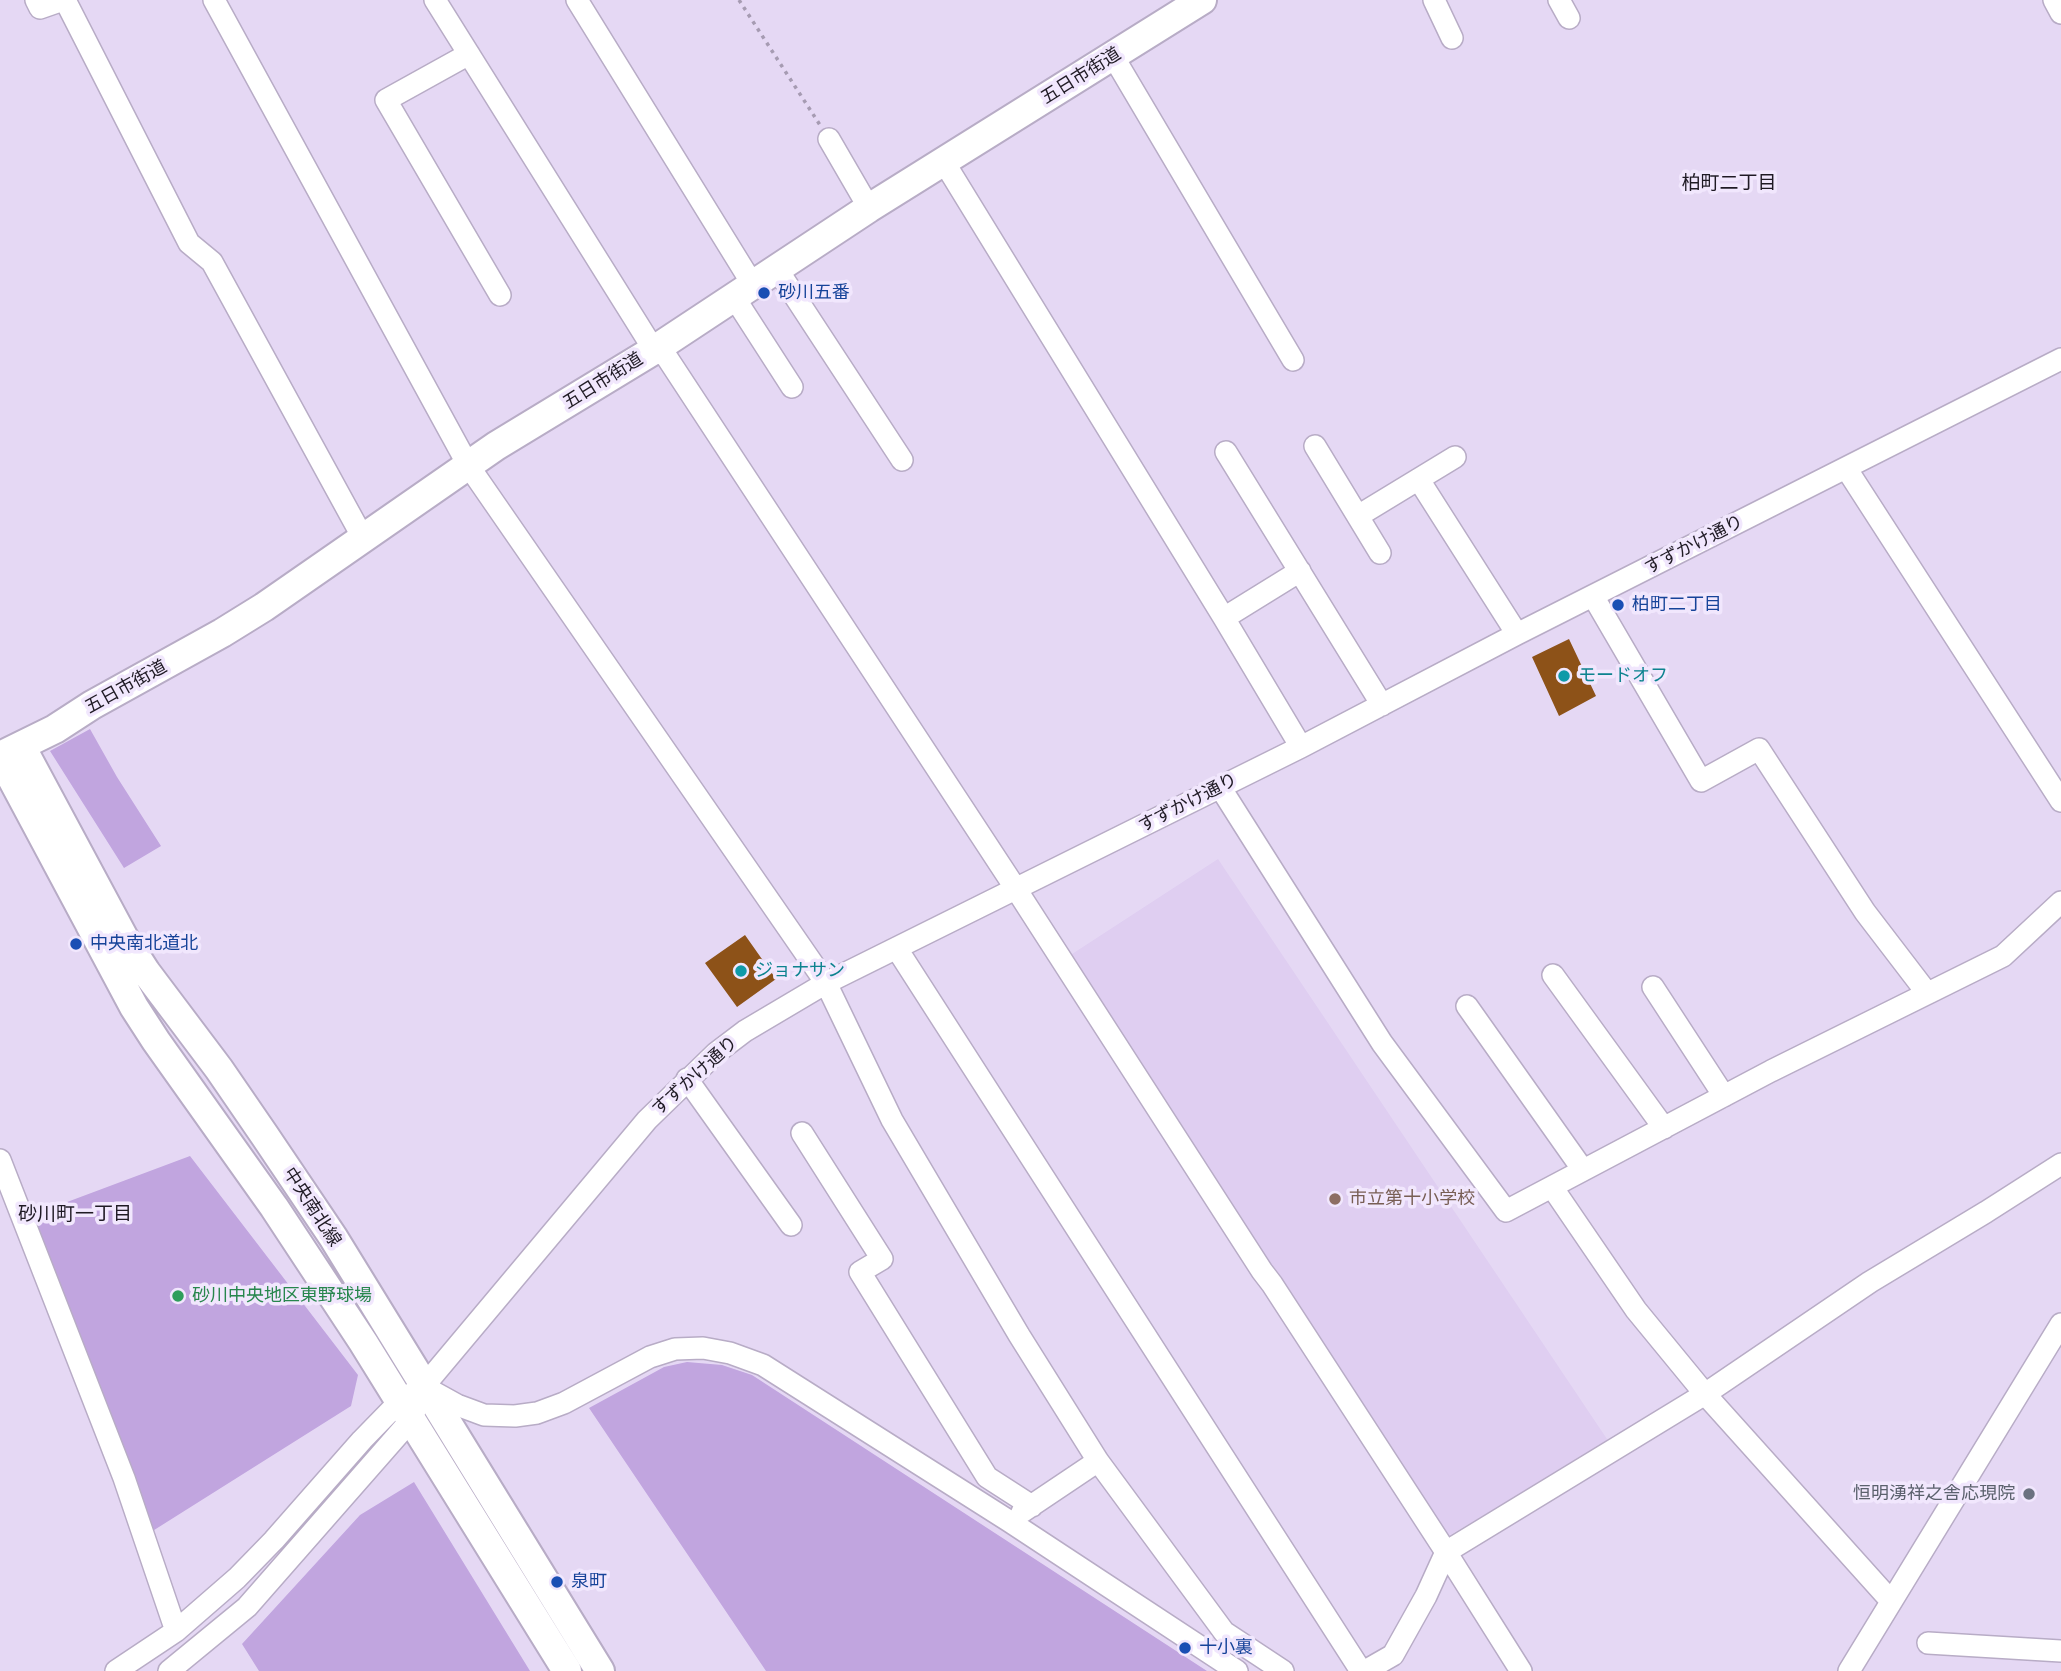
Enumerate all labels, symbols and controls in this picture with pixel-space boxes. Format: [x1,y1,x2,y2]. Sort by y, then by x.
street label: 五日市街道 [1037,43,1125,109]
district label: 柏町二丁目 [1682,172,1776,194]
place label: 砂川五番 [778,282,850,304]
marker: 砂川五番 [756,285,772,301]
street label: 五日市街道 [559,348,647,414]
street label: すずかけ通り [1641,511,1747,579]
place label: 柏町二丁目 [1632,594,1722,616]
marker: 柏町二丁目 [1610,597,1626,613]
street label: 五日市街道 [81,656,171,718]
place label: モードオフ [1578,665,1668,687]
marker: モードオフ [1556,668,1572,684]
street label: すずかけ通り [1135,769,1241,837]
place label: 中央南北道北 [90,933,198,955]
marker: 中央南北道北 [68,936,84,952]
place label: ジョナサン [755,960,845,982]
marker: ジョナサン [733,963,749,979]
street label: すずかけ通り [648,1032,742,1120]
street label: 中央南北線 [278,1163,346,1251]
place label: 市立第十小学校 [1349,1188,1475,1210]
marker: 市立第十小学校 [1327,1191,1343,1207]
district label: 砂川町一丁目 [18,1203,132,1225]
place label: 砂川中央地区東野球場 [192,1285,372,1307]
marker: 砂川中央地区東野球場 [170,1288,186,1304]
place label: 恒明湧祥之舎応現院 [1853,1483,2015,1505]
marker: 恒明湧祥之舎応現院 [2021,1486,2037,1502]
place label: 泉町 [571,1571,607,1593]
marker: 泉町 [549,1574,565,1590]
place label: 十小裏 [1199,1637,1253,1659]
marker: 十小裏 [1177,1640,1193,1656]

